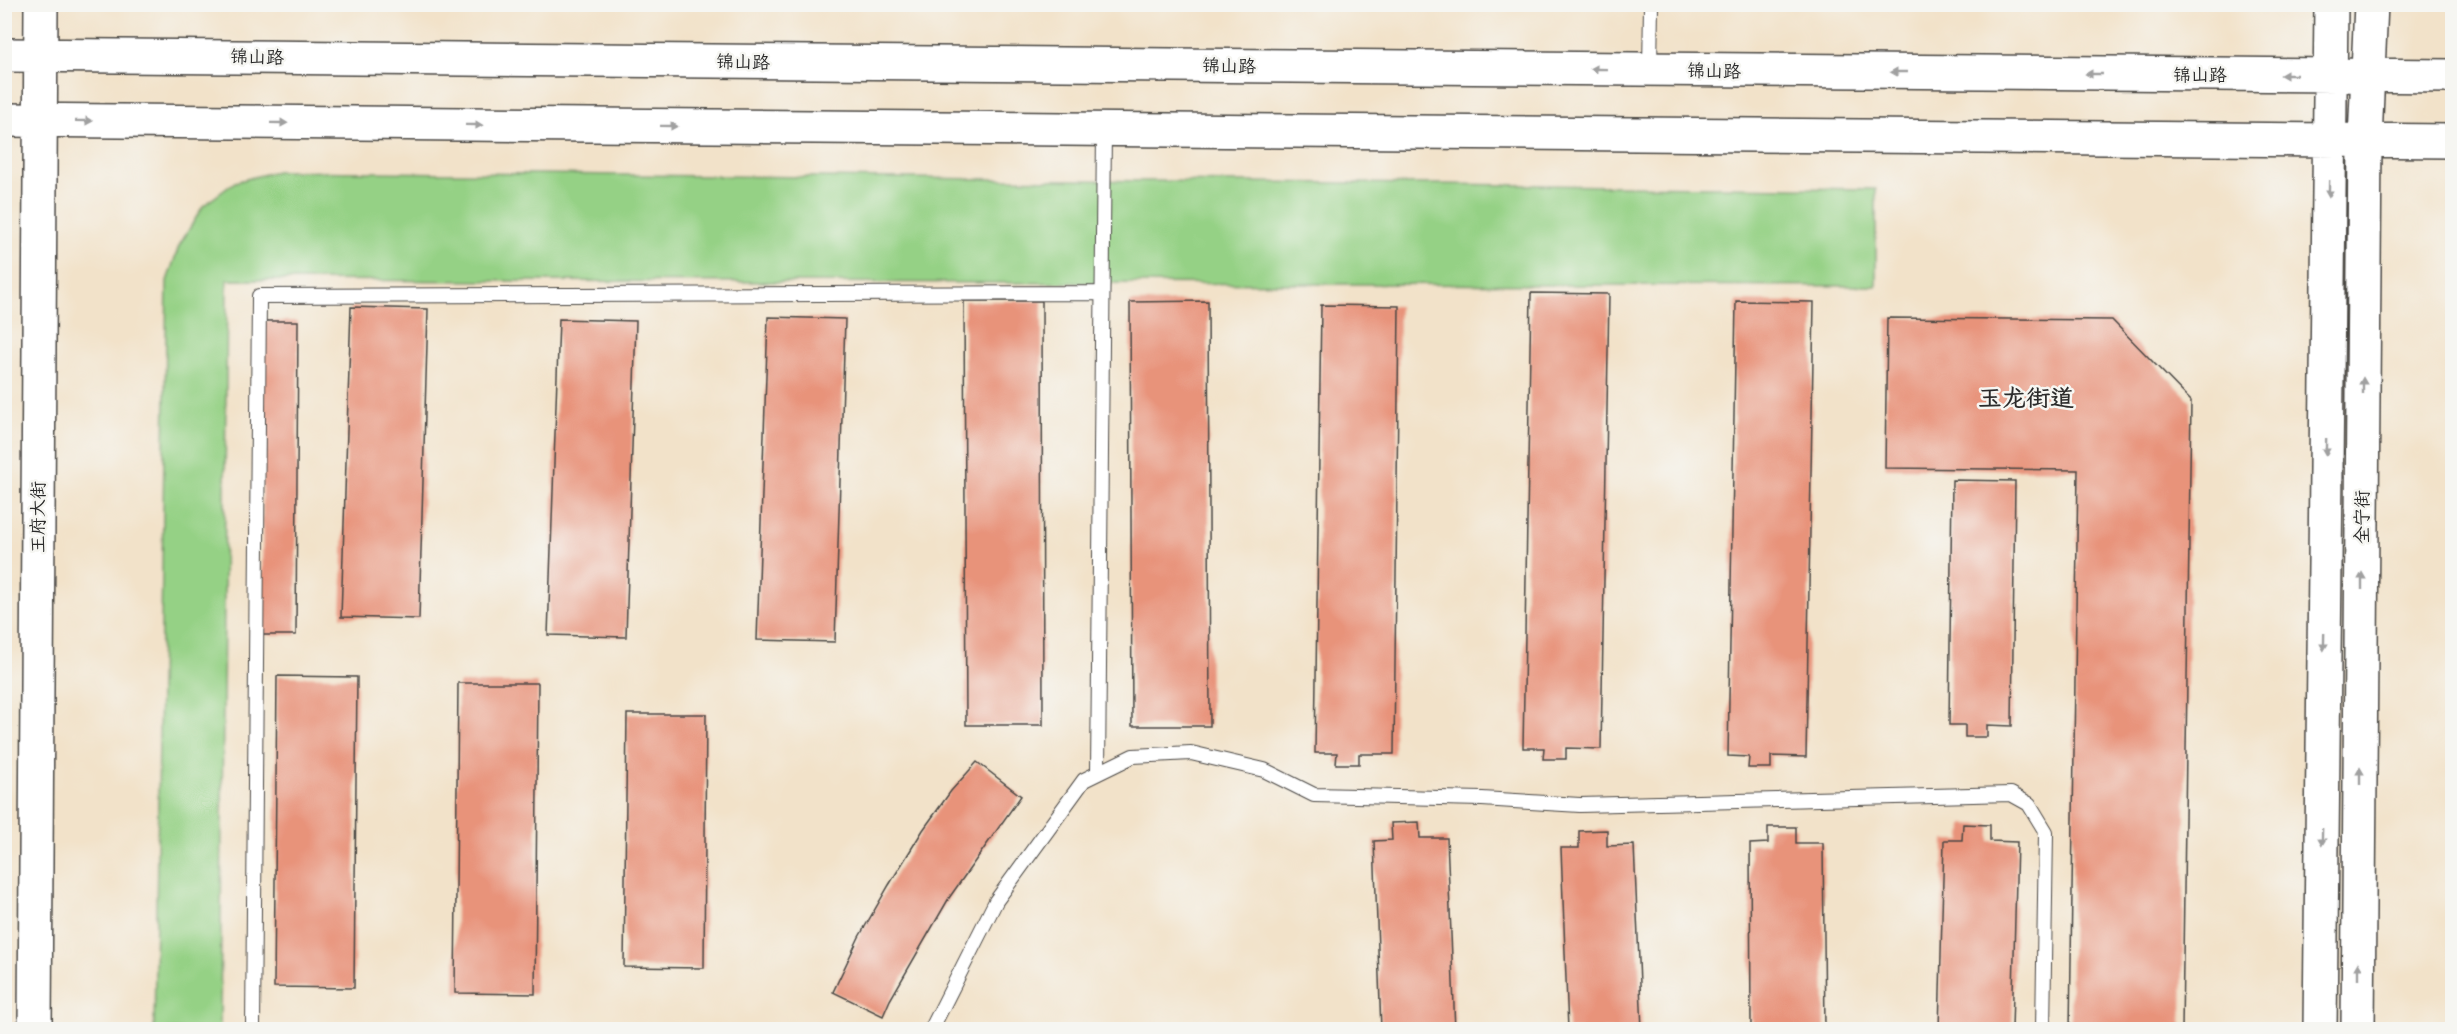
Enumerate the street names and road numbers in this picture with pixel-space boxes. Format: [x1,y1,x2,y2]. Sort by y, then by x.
street label: 锦山路 [230,47,284,68]
street label: 锦山路 [716,52,770,73]
street label: 锦山路 [1202,56,1256,77]
street label: 锦山路 [1687,61,1741,82]
street label: 锦山路 [2173,65,2227,86]
street label: 王府大街 [28,481,49,553]
street label: 全宁街 [2352,490,2373,544]

